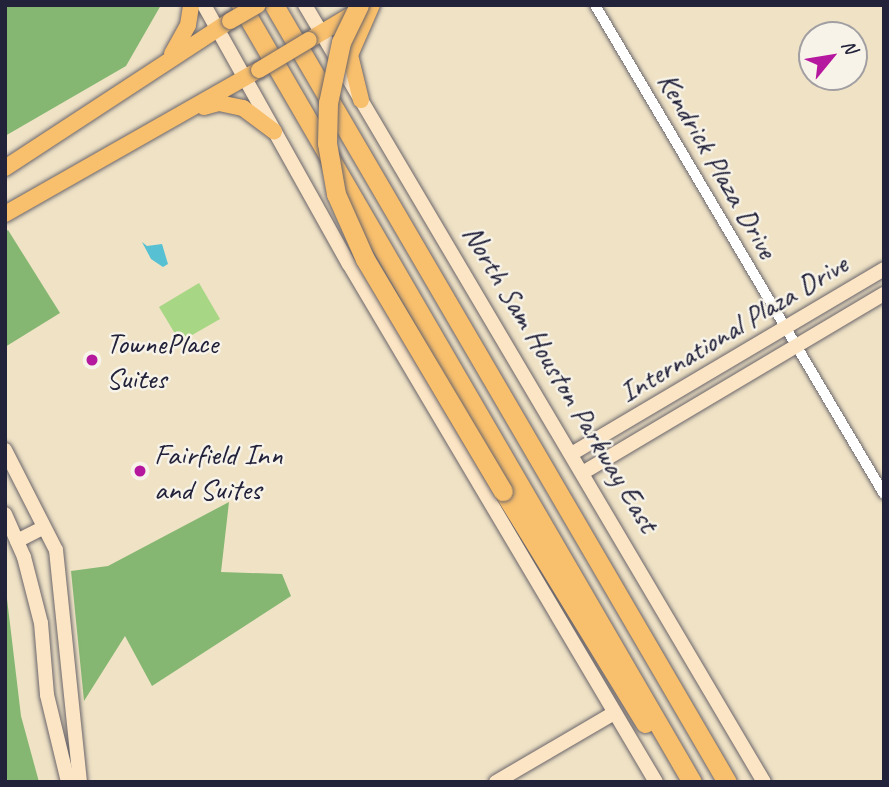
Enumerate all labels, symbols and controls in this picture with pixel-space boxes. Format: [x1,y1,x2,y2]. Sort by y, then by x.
north arrow [798,21,868,91]
text: N [836,35,863,58]
street label: Kendrick Plaza Drive [650,65,786,265]
street label: North Sam Houston Parkway East [455,217,667,539]
street label: International Plaza Drive [612,246,854,410]
place label: TownePlace Suites [106,325,218,396]
marker: TownePlace Suites [84,352,100,368]
place label: Fairfield Inn and Suites [154,436,283,506]
marker: Fairfield Inn and Suites [132,463,148,479]

